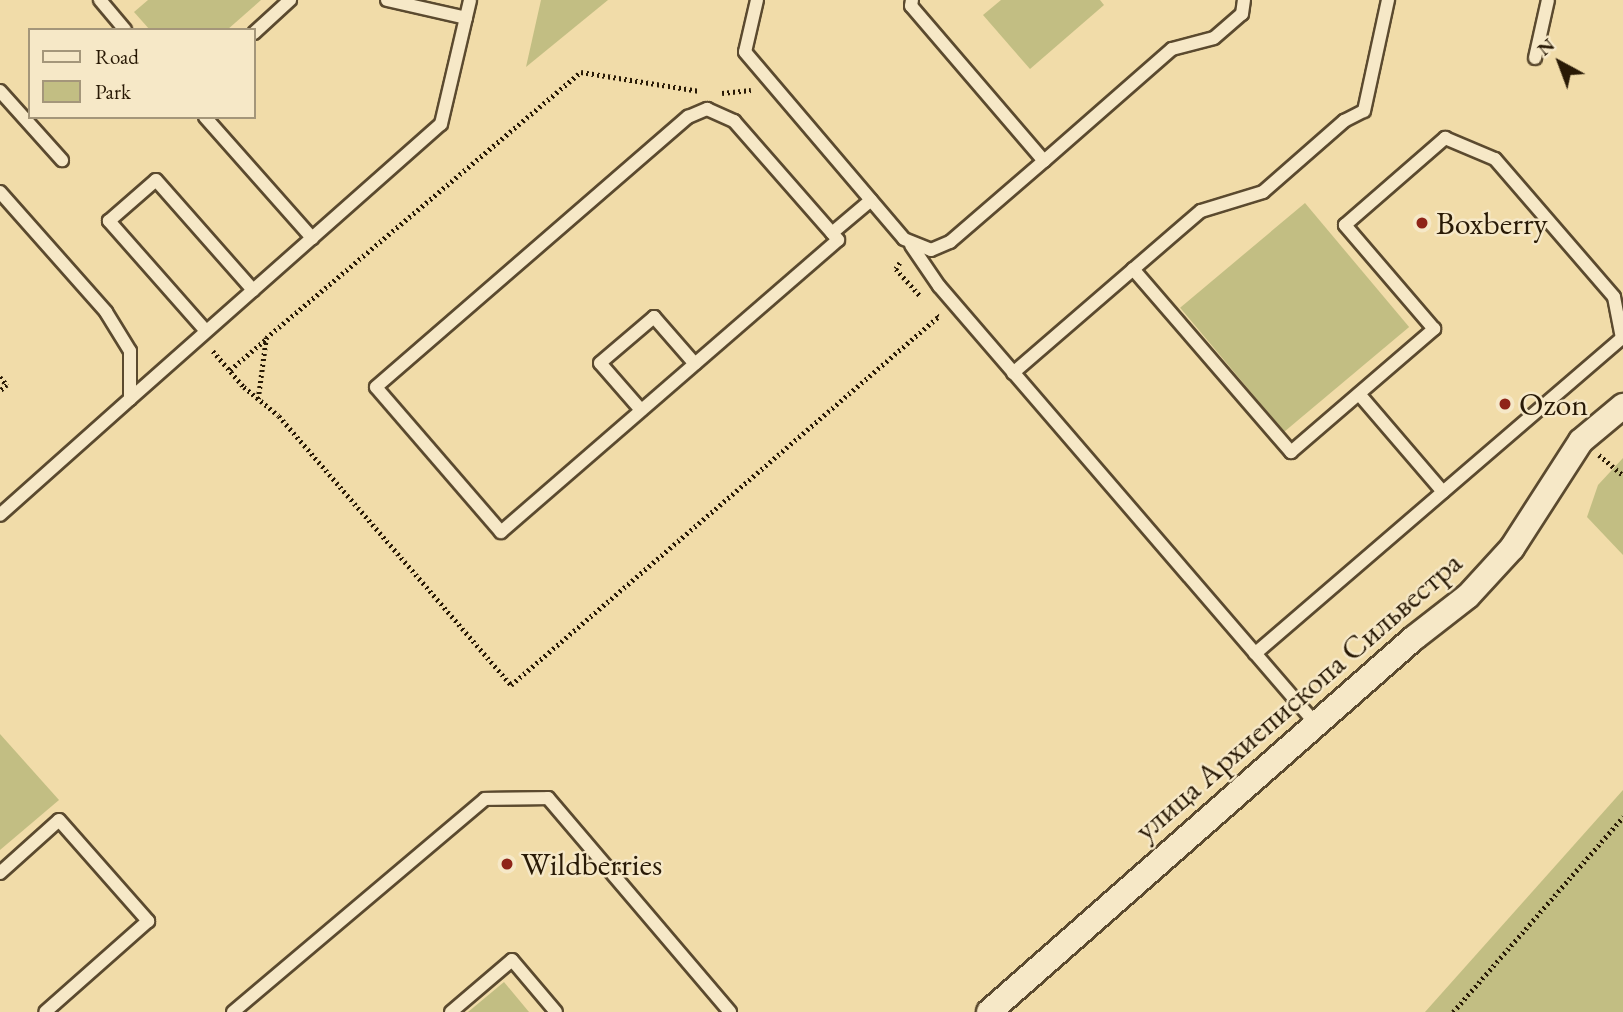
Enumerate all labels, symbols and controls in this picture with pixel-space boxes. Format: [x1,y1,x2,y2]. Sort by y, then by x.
legend [28,28,256,119]
north arrow [1525,28,1595,98]
text: N [1532,32,1560,61]
text: Road [95,43,139,70]
text: Park [95,78,131,105]
place label: Boxberry [1436,204,1548,242]
marker: Boxberry [1414,215,1430,231]
place label: Ozon [1519,385,1588,423]
marker: Ozon [1497,396,1513,412]
street label: улица Архиепископа Сильвестра [1126,543,1470,849]
place label: Wildberries [521,845,662,883]
marker: Wildberries [499,856,515,872]

